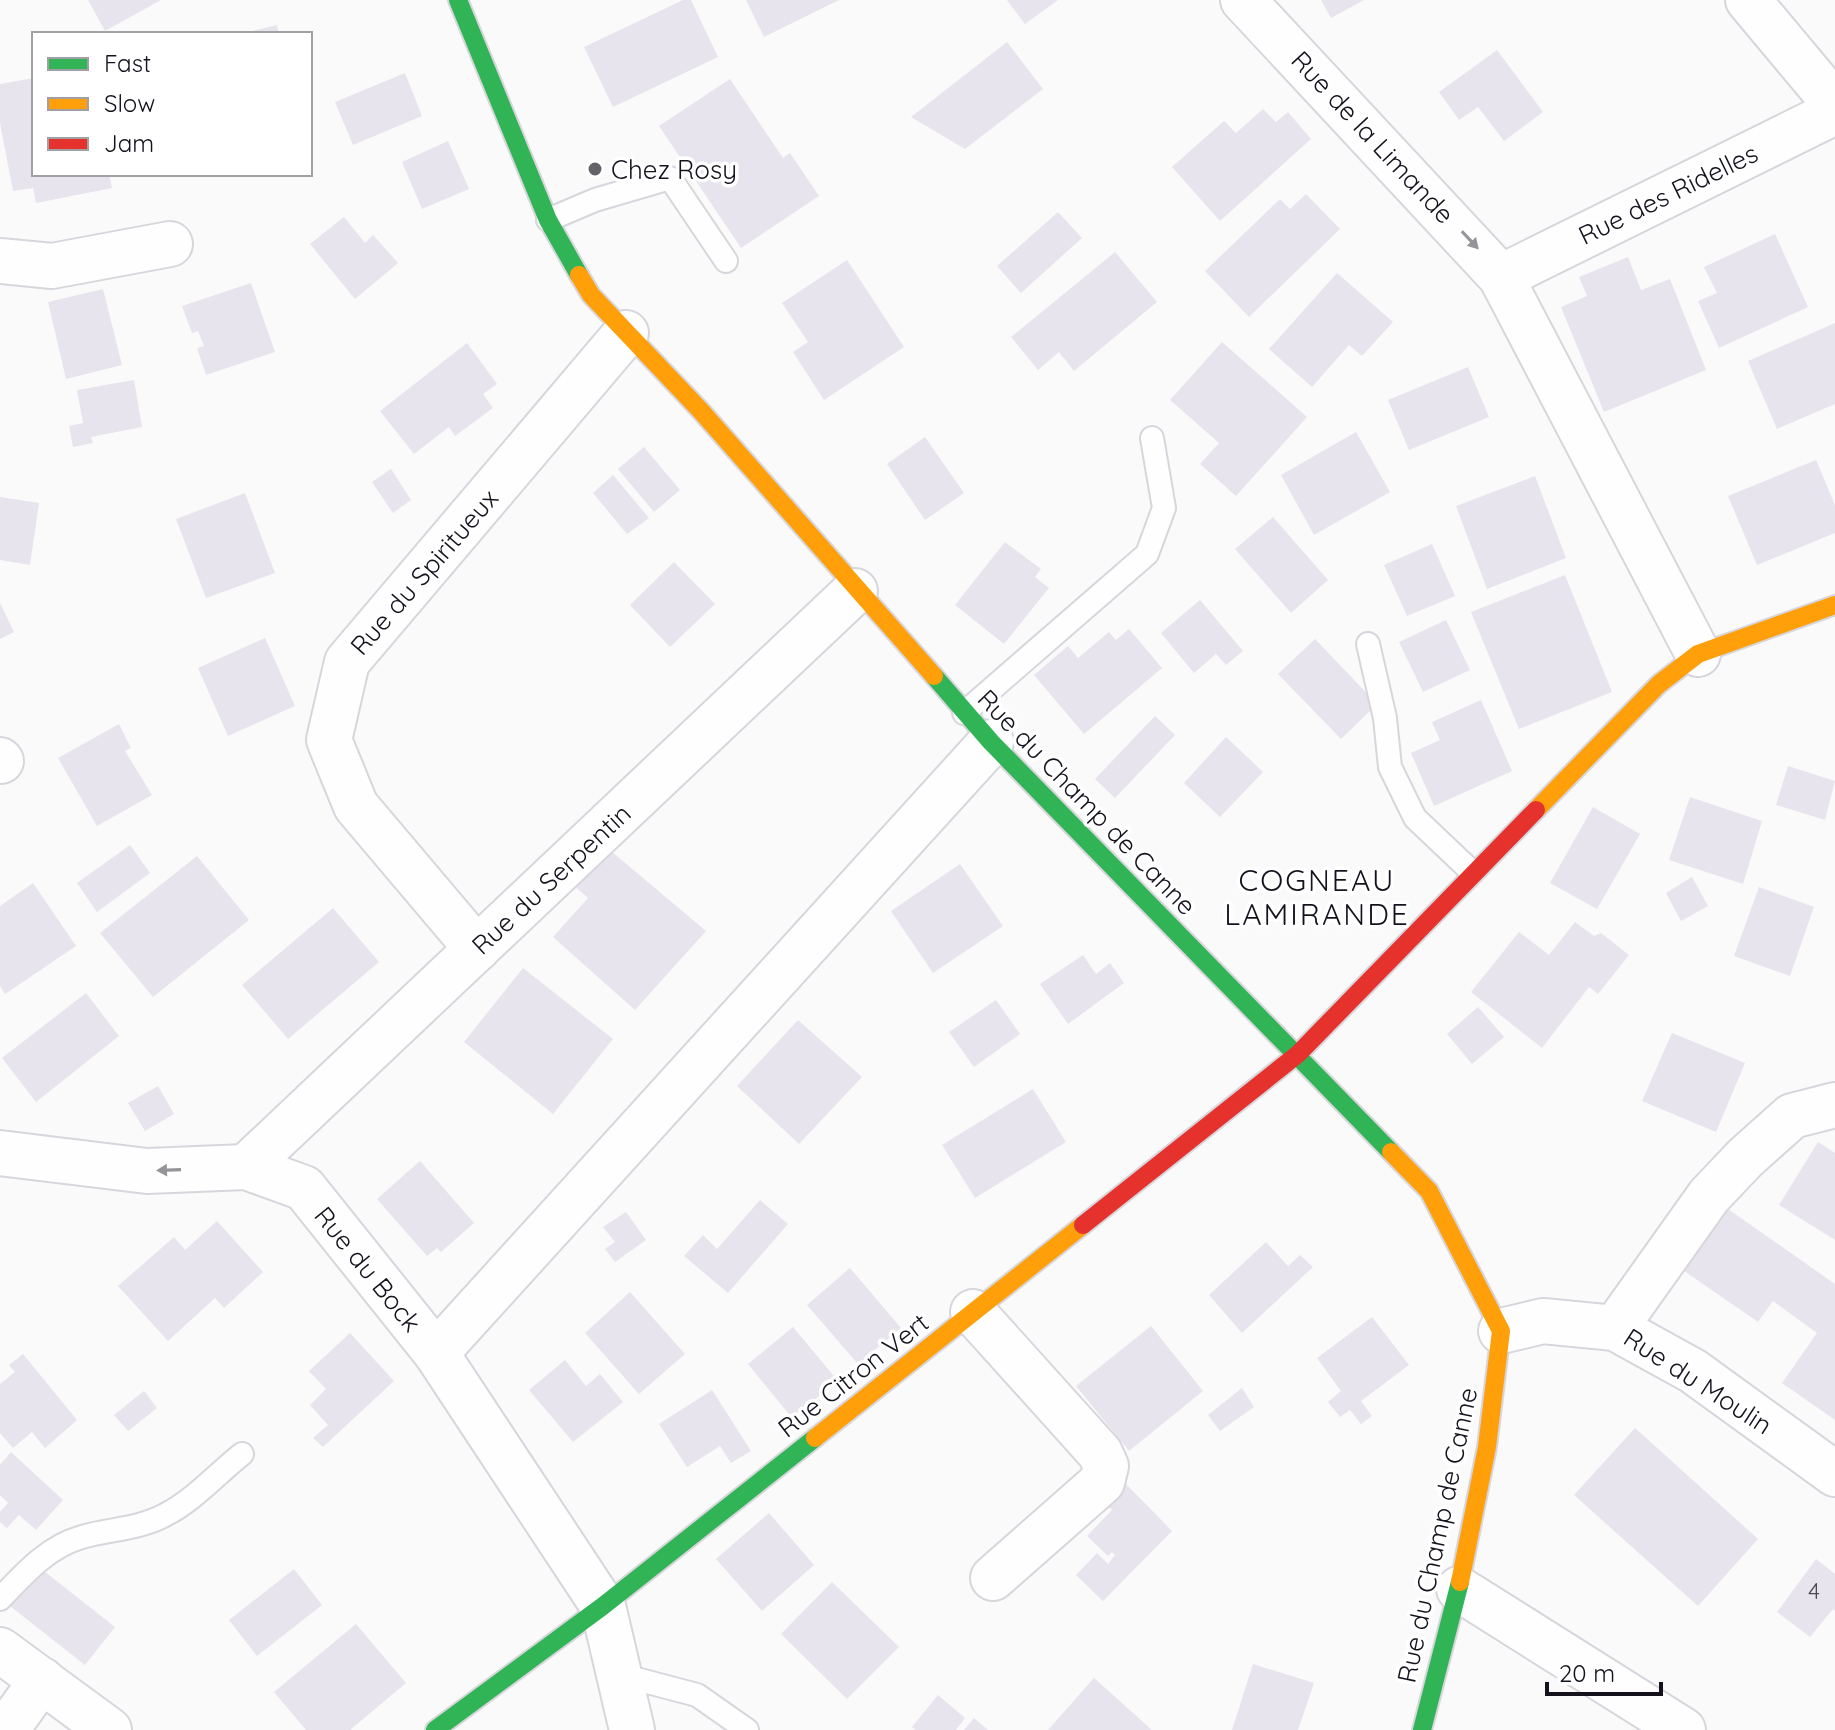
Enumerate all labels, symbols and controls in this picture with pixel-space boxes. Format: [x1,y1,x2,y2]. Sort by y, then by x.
legend [32,32,312,176]
street label: Rue de la Limande [1284,44,1462,230]
text: Fast [104,48,151,78]
text: Slow [104,88,155,118]
text: Jam [104,128,154,158]
street label: Rue des Ridelles [1573,136,1763,252]
place label: Chez Rosy [611,153,737,186]
marker: Chez Rosy [586,160,604,178]
one-way arrow [1460,230,1479,249]
street label: Rue du Spiritueux [343,482,505,662]
street label: Rue du Champ de Canne [971,682,1203,922]
street label: Rue du Serpentin [464,797,638,961]
district label: COGNEAU LAMIRANDE [1224,861,1410,933]
one-way arrow [156,1164,181,1177]
street label: Rue du Bock [307,1200,429,1338]
street label: Rue Citron Vert [771,1306,935,1444]
street label: Rue du Moulin [1618,1321,1778,1441]
street label: Rue du Champ de Canne [1390,1384,1484,1686]
house number: 4 [1808,1577,1820,1605]
scale bar [1547,1646,1661,1696]
text: 20 m [1559,1658,1615,1688]

